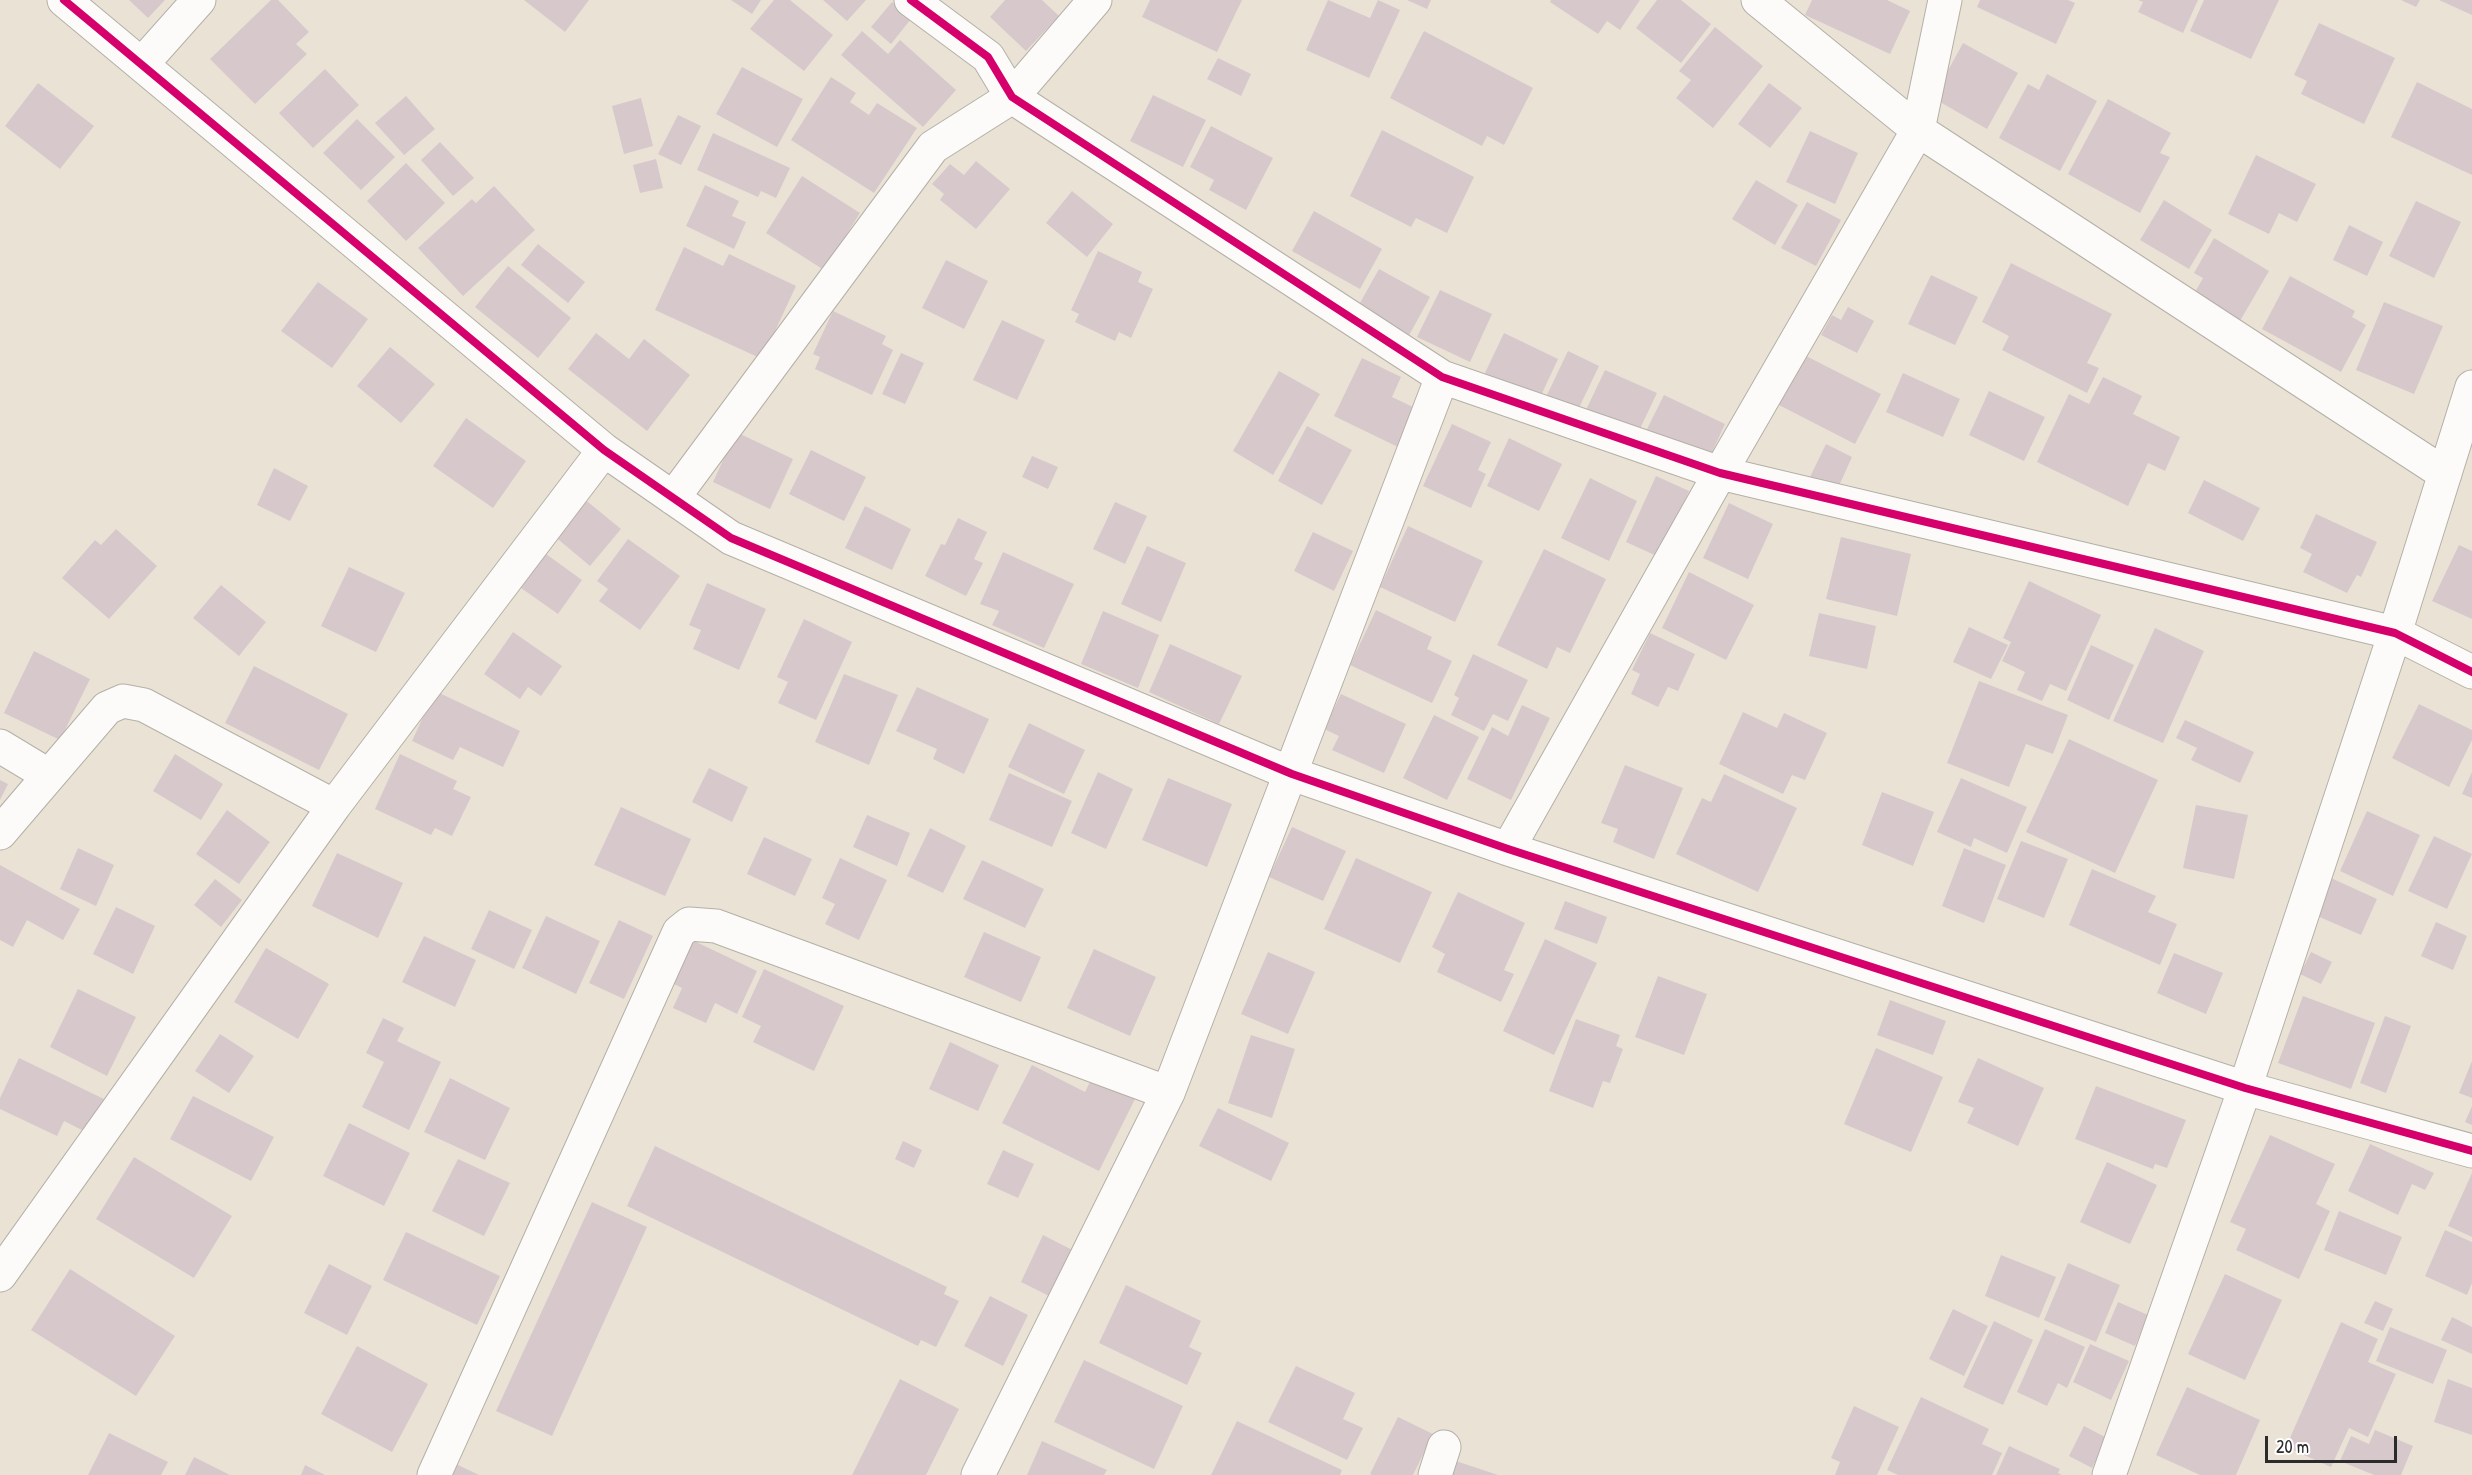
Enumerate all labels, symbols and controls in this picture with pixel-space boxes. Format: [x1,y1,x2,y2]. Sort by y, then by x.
scale bar [2268,1424,2400,1462]
text: 20 m [2276,1434,2309,1459]

